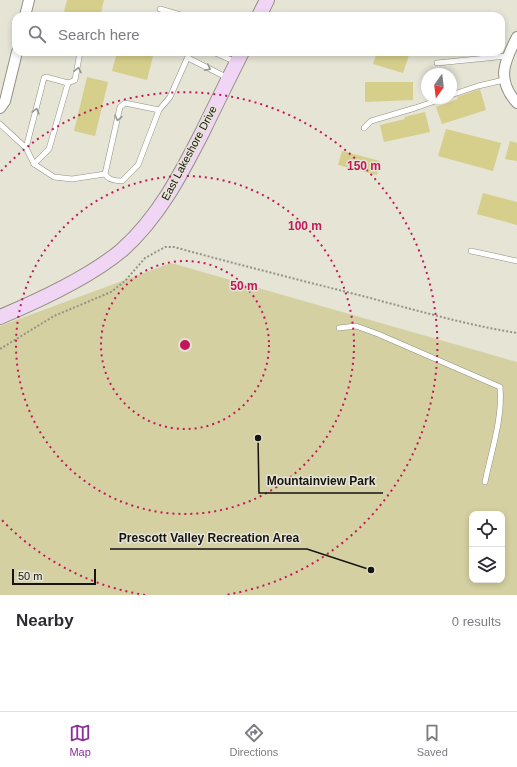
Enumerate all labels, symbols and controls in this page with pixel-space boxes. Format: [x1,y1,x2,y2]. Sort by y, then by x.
search box [12,12,505,56]
icon: search [26,23,48,45]
text: Search here [58,26,140,43]
one-way arrow [204,63,212,71]
one-way arrow [73,67,81,73]
north arrow [421,68,457,104]
street label: East Lakeshore Drive [159,104,219,202]
one-way arrow [31,107,39,114]
one-way arrow [114,115,122,121]
text: 150 m [347,159,381,173]
text: 100 m [288,219,322,233]
text: 50 m [230,279,258,293]
centre of rings [178,338,192,352]
callout: Mountainview Park [259,469,383,493]
text: Mountainview Park [267,474,376,488]
map controls [469,511,505,583]
button: locate [469,511,505,547]
callout: Prescott Valley Recreation Area [110,525,307,549]
text: Prescott Valley Recreation Area [119,531,299,545]
button: layers [469,547,505,583]
scale bar [12,567,96,586]
text: 50 m [18,570,42,582]
text: Nearby [16,611,74,630]
text: 0 results [452,614,501,629]
tab: Map [69,722,91,758]
tab: Directions [229,722,278,758]
tab: Saved [417,722,448,758]

